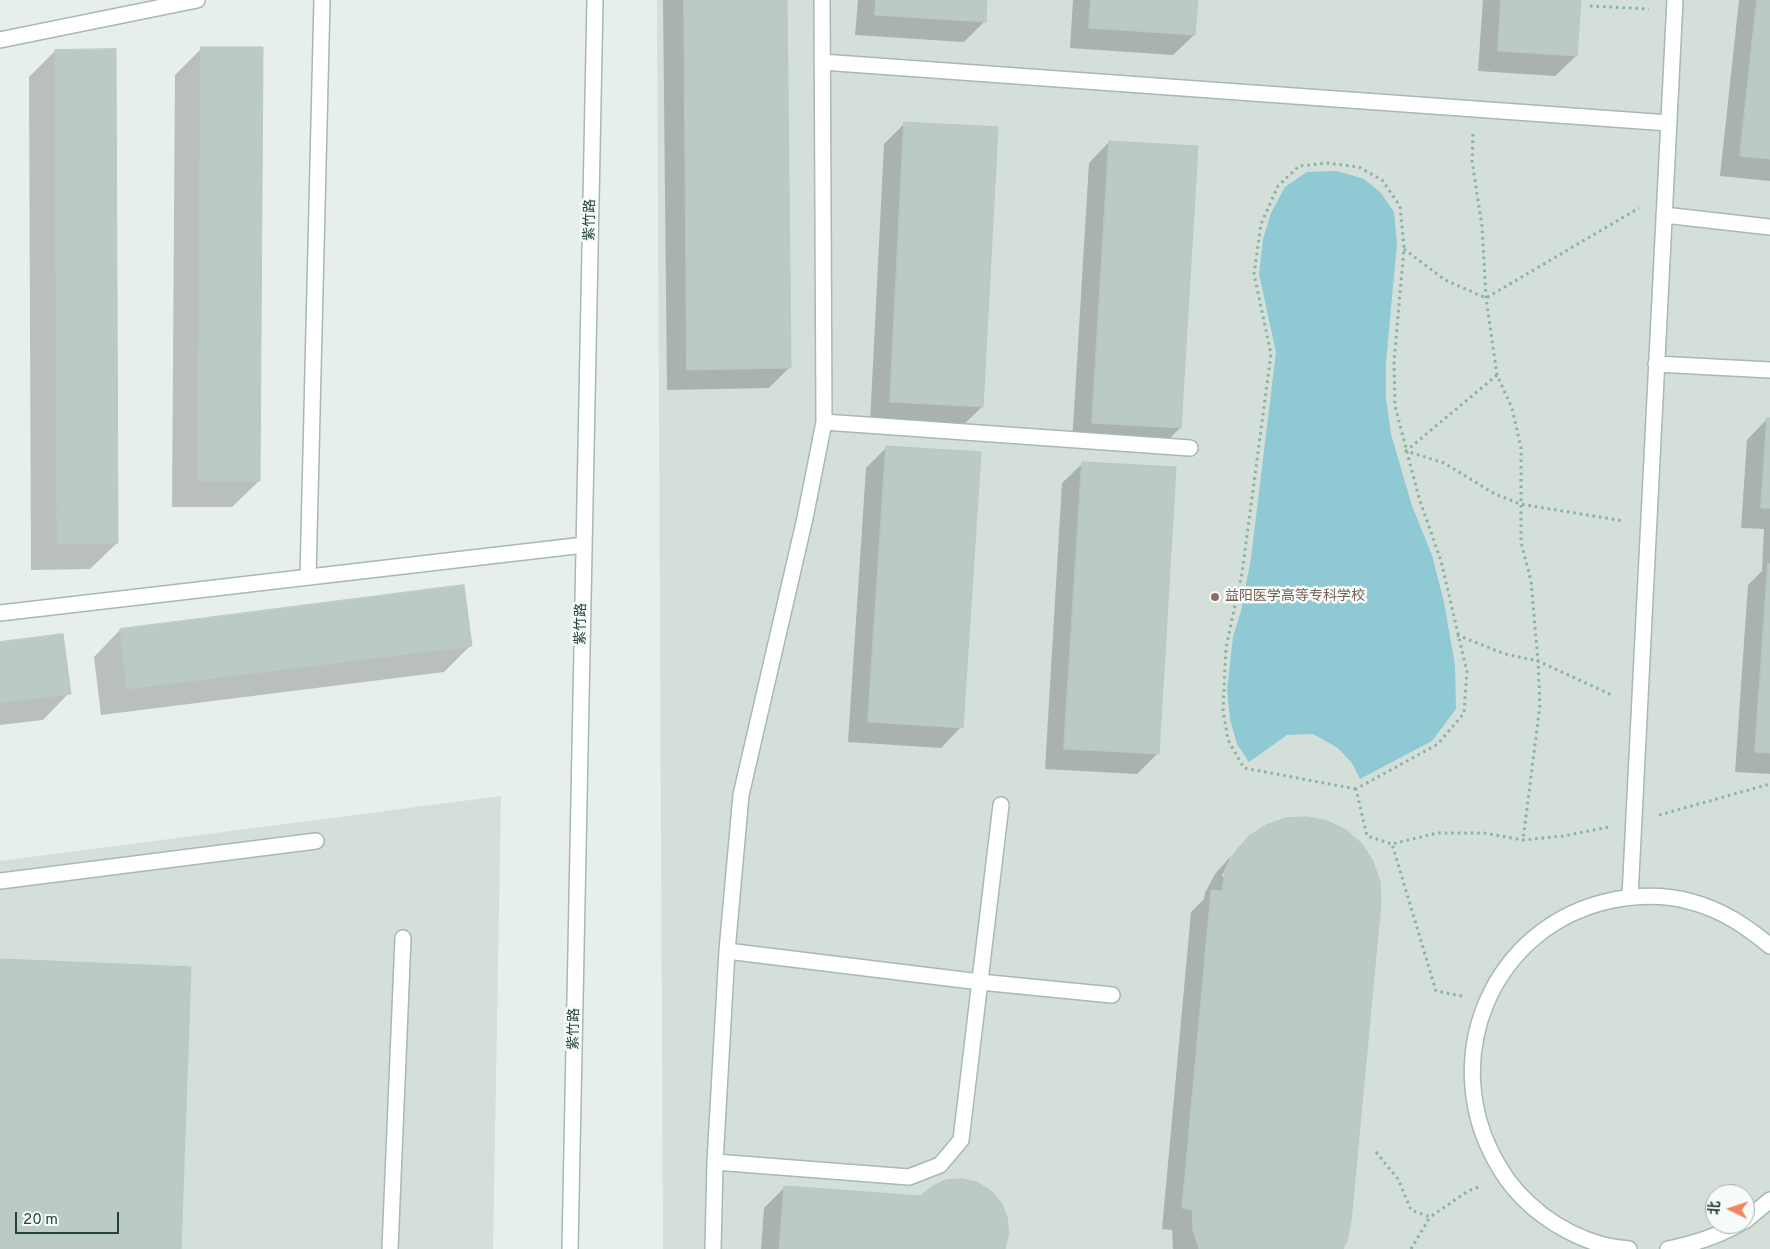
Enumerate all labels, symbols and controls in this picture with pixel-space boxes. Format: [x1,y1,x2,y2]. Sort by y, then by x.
street label: 紫竹路 [582,199,600,241]
place label: 益阳医学高等专科学校 [1225,589,1365,605]
marker: 益阳医学高等专科学校 [1209,591,1221,603]
street label: 紫竹路 [573,603,591,645]
street label: 紫竹路 [566,1008,584,1050]
north arrow [1705,1184,1755,1234]
text: 北 [1707,1200,1725,1216]
scale bar [18,1202,121,1234]
text: 20 m [23,1211,58,1230]

